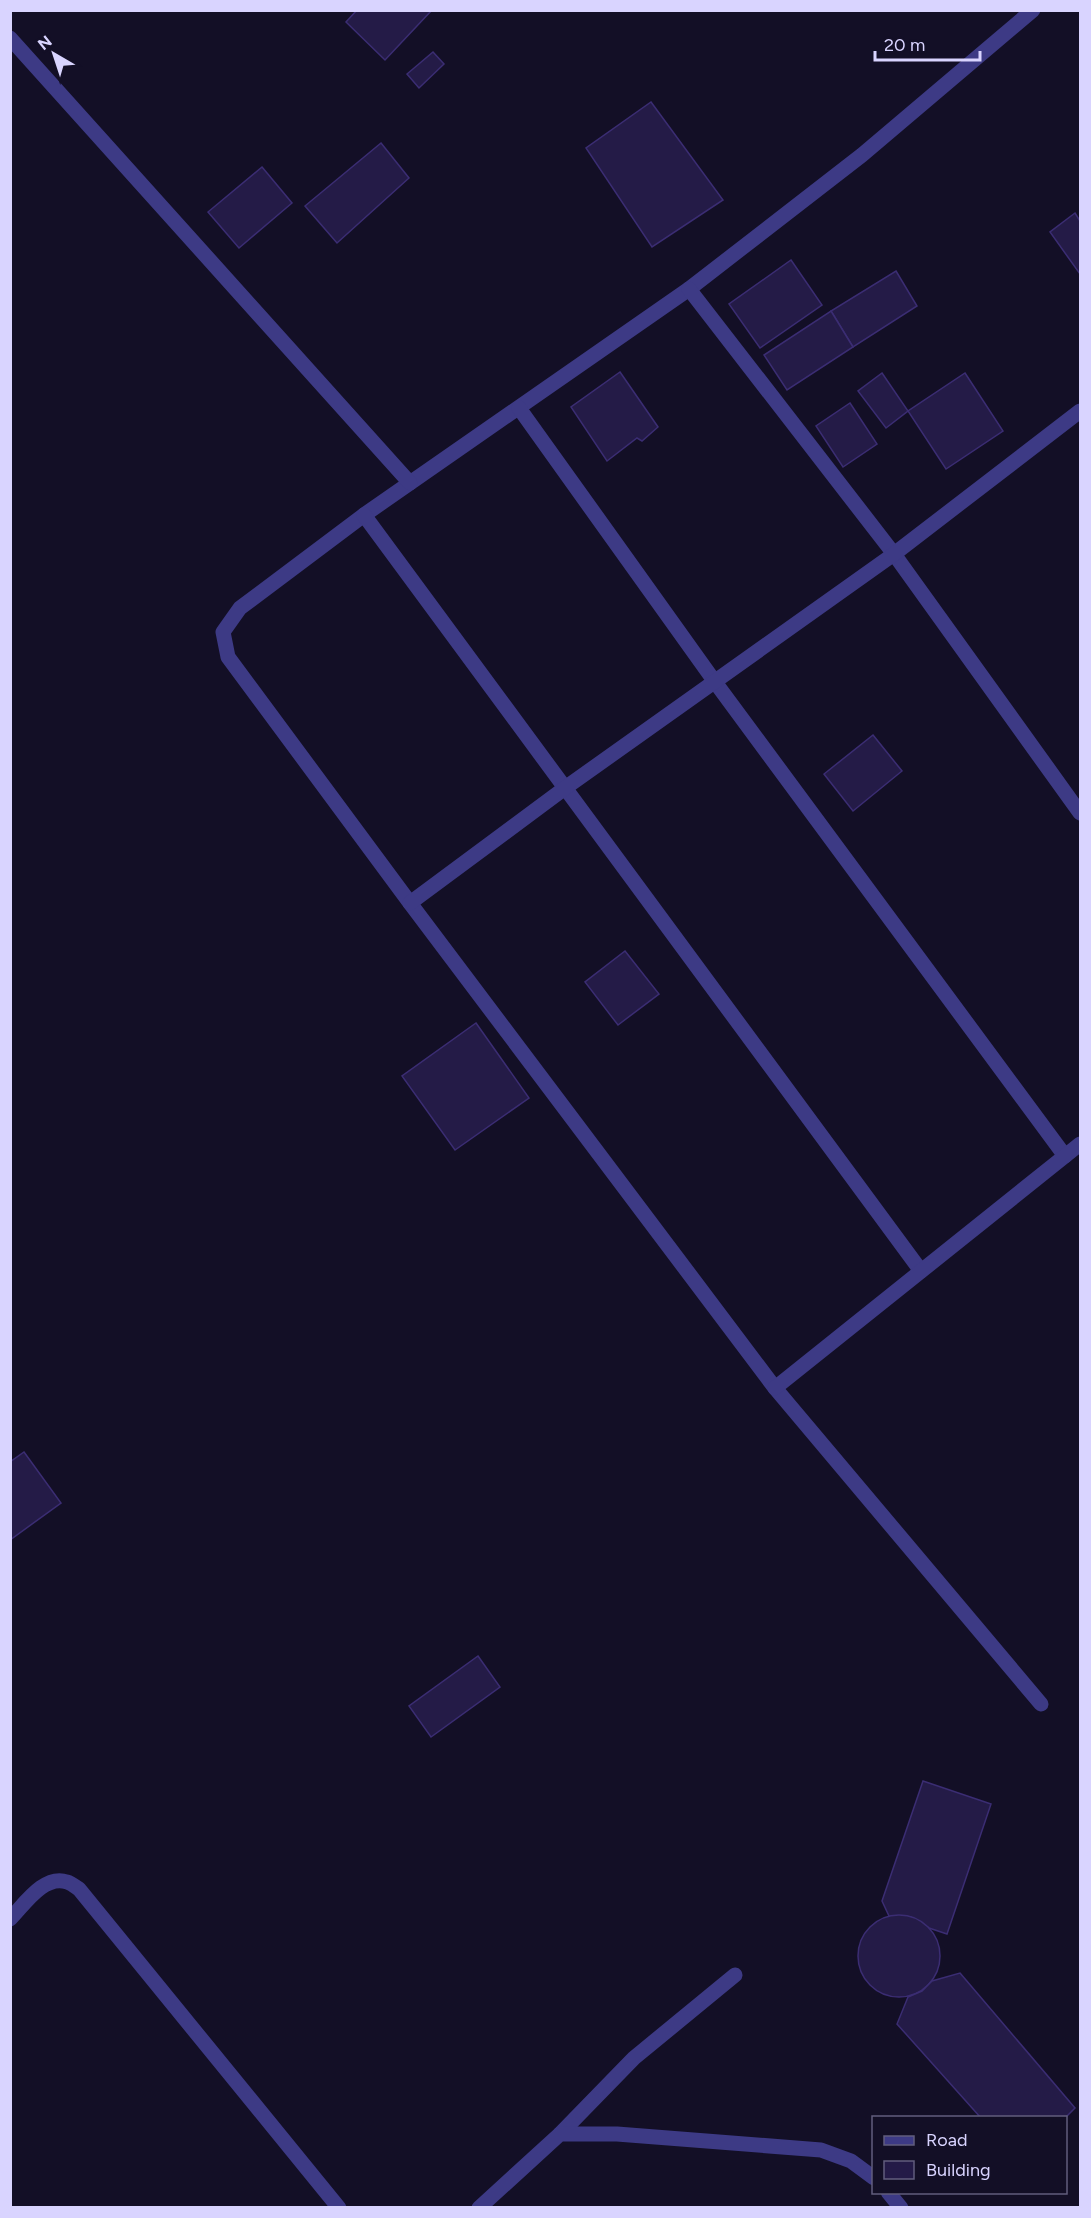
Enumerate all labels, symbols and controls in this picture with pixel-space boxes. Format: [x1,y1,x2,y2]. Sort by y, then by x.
north arrow [24,24,84,84]
scale bar [875,24,980,62]
text: N [34,31,56,54]
text: 20 m [884,34,925,56]
legend [872,2116,1067,2194]
text: Road [926,2129,967,2151]
text: Building [926,2159,991,2181]

